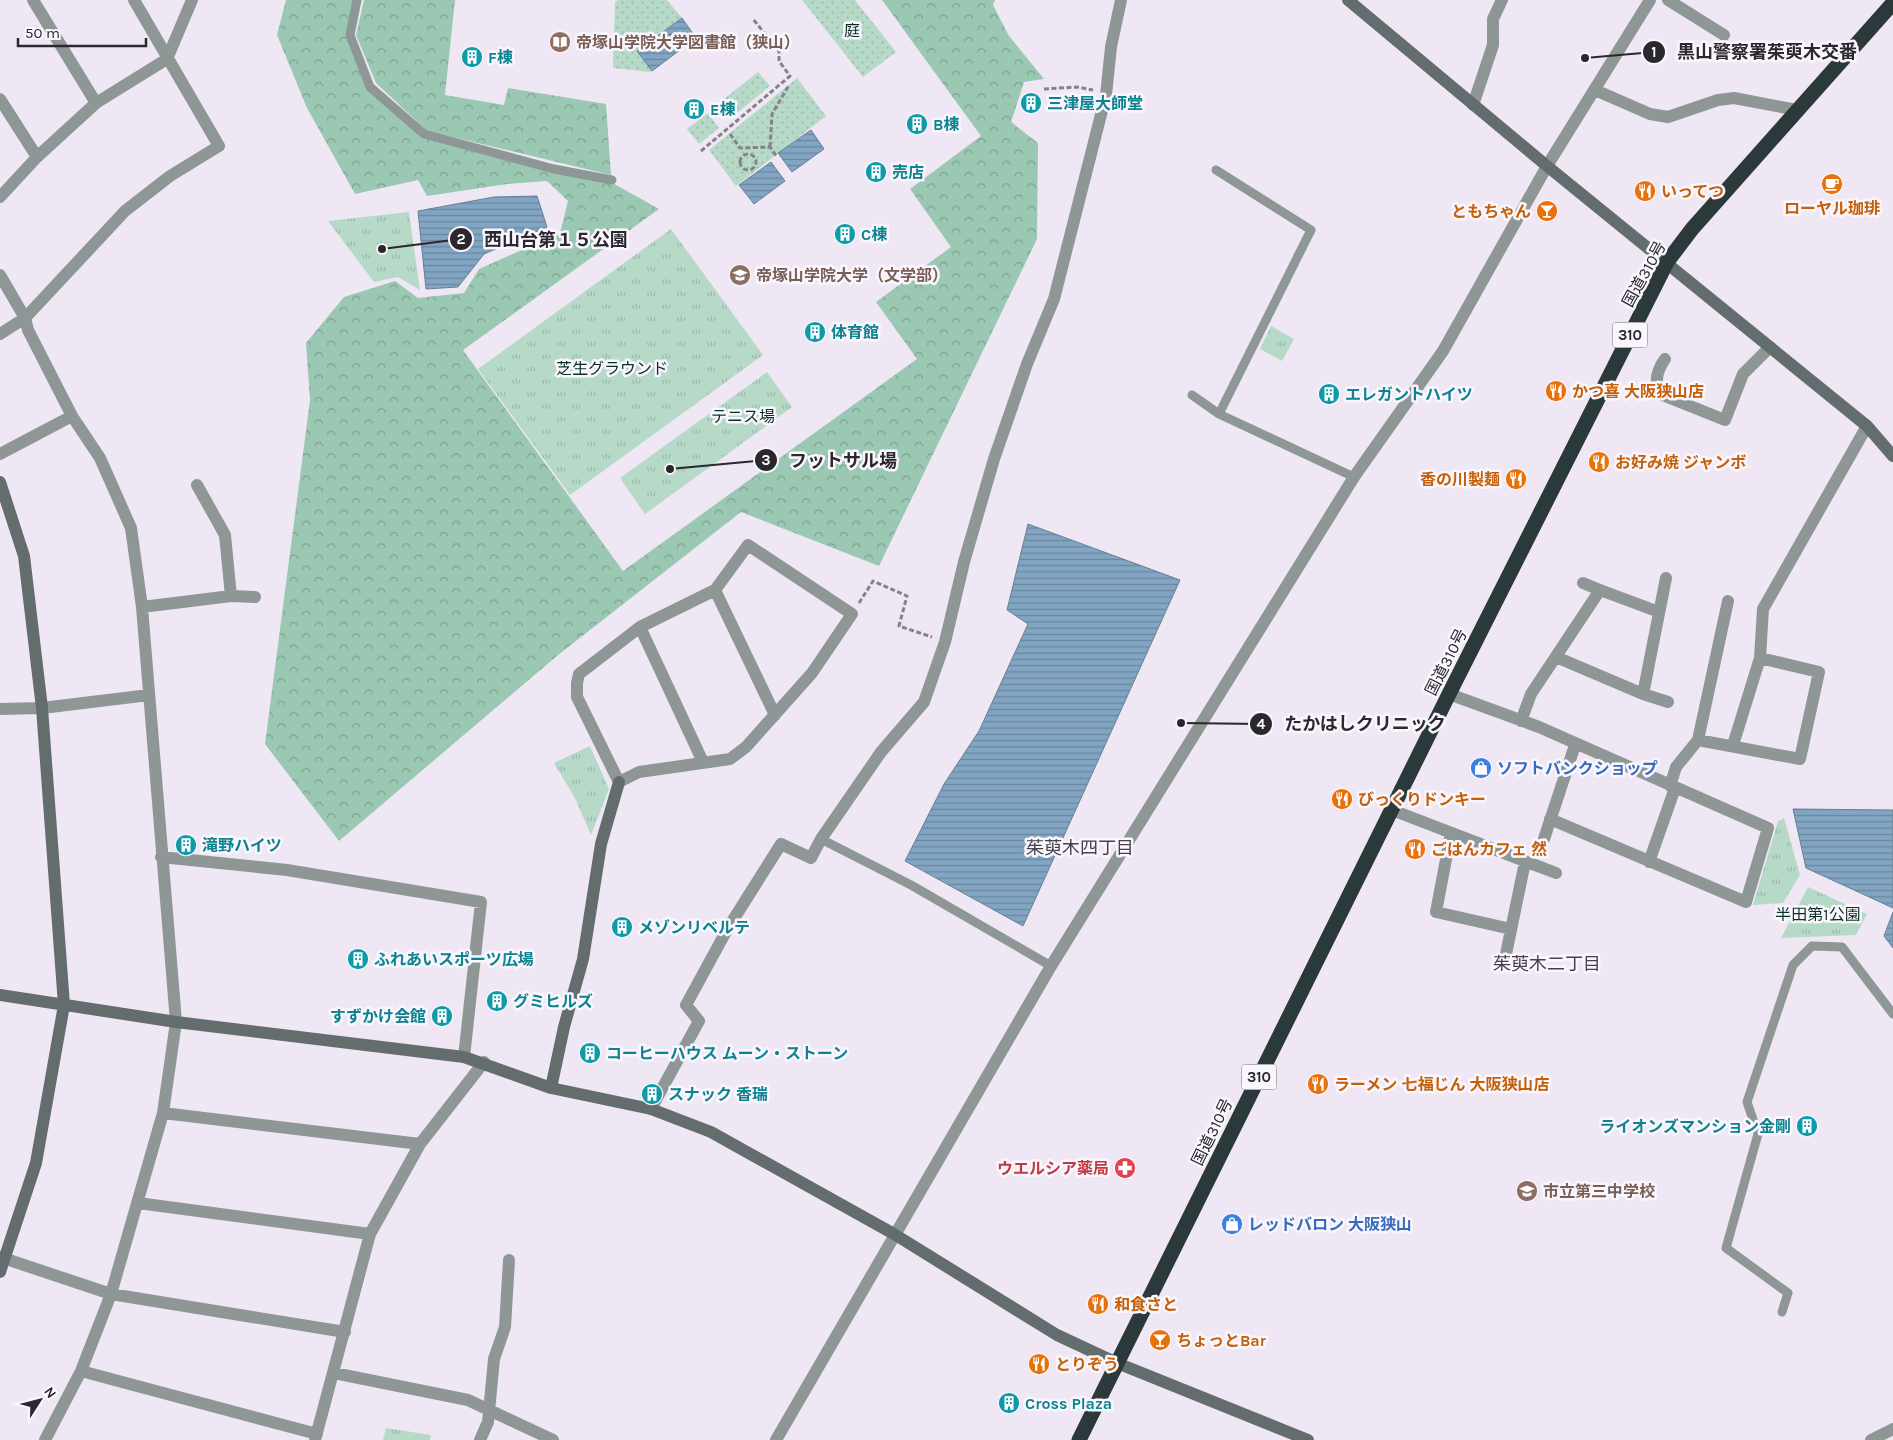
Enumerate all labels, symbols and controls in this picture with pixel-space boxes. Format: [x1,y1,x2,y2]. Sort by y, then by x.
scale bar [18,15,145,47]
park label: 庭 [844,21,860,40]
text: 50 m [25,24,60,42]
library icon: 帝塚山学院大学図書館（狭山） [548,30,572,54]
place label: 帝塚山学院大学図書館（狭山） [576,33,800,52]
callout: 黒山警察署茱萸木交番 [1642,36,1867,69]
text: 黒山警察署茱萸木交番 [1677,41,1857,63]
text: 1 [1651,43,1657,61]
building icon: F棟 [460,45,484,69]
place label: F棟 [488,48,513,67]
building icon: 三津屋大師堂 [1019,91,1043,115]
place label: 三津屋大師堂 [1047,94,1143,113]
building icon: E棟 [682,97,706,121]
place label: E棟 [710,100,735,119]
building icon: B棟 [905,112,929,136]
place label: B棟 [933,115,959,134]
building icon: 売店 [864,160,888,184]
place label: 売店 [892,163,924,182]
cafe icon: ローヤル珈琲 [1820,172,1844,196]
restaurant icon: いってつ [1633,179,1657,203]
place label: いってつ [1661,182,1724,201]
bar icon: ともちゃん [1535,199,1559,223]
place label: ローヤル珈琲 [1784,199,1880,218]
place label: ともちゃん [1451,202,1531,221]
building icon: C棟 [833,222,857,246]
callout: 西山台第１５公園 [449,223,638,256]
place label: C棟 [861,225,887,244]
text: 西山台第１５公園 [484,229,628,251]
text: 2 [456,230,466,248]
street label: 国道310号 [1618,238,1670,310]
school or university icon: 帝塚山学院大学（文学部） [728,263,752,287]
place label: 帝塚山学院大学（文学部） [756,266,948,285]
building icon: 体育館 [803,320,827,344]
road number: 310 [1612,322,1648,348]
place label: 体育館 [831,323,879,342]
park label: 芝生グラウンド [556,359,668,378]
restaurant icon: かつ喜 大阪狭山店 [1544,379,1568,403]
building icon: エレガントハイツ [1317,382,1341,406]
place label: かつ喜 大阪狭山店 [1572,382,1704,401]
place label: エレガントハイツ [1345,385,1473,404]
park label: テニス場 [711,407,775,426]
callout: フットサル場 [754,444,907,477]
text: フットサル場 [789,450,897,472]
restaurant icon: お好み焼 ジャンボ [1587,450,1611,474]
text: 3 [761,451,771,469]
place label: お好み焼 ジャンボ [1615,453,1746,472]
restaurant icon: 香の川製麺 [1504,467,1528,491]
place label: 香の川製麺 [1420,470,1500,489]
street label: 国道310号 [1421,626,1471,698]
callout: たかはしクリニック [1249,707,1456,740]
text: たかはしクリニック [1284,713,1446,735]
text: 4 [1257,715,1266,733]
shop icon: ソフトバンクショップ [1469,756,1493,780]
place label: ソフトバンクショップ [1497,759,1658,778]
restaurant icon: びっくりドンキー [1330,787,1354,811]
place label: びっくりドンキー [1358,790,1486,809]
building icon: 滝野ハイツ [174,833,198,857]
place label: 滝野ハイツ [202,836,282,855]
district label: 茱萸木四丁目 [1026,837,1134,859]
restaurant icon: ごはんカフェ 然 [1403,837,1427,861]
place label: ごはんカフェ 然 [1431,840,1547,859]
park label: 半田第1公園 [1775,905,1861,924]
building icon: メゾンリベルテ [610,915,634,939]
place label: メゾンリベルテ [638,918,750,937]
building icon: ふれあいスポーツ広場 [346,947,370,971]
place label: ふれあいスポーツ広場 [374,950,534,969]
district label: 茱萸木二丁目 [1493,953,1601,975]
building icon: グミヒルズ [485,989,509,1013]
place label: グミヒルズ [513,992,593,1011]
building icon: すずかけ会館 [430,1004,454,1028]
place label: すずかけ会館 [330,1007,426,1026]
building icon: コーヒーハウス ムーン・ストーン [578,1041,602,1065]
place label: コーヒーハウス ムーン・ストーン [606,1044,848,1063]
road number: 310 [1242,1064,1276,1090]
restaurant icon: ラーメン 七福じん 大阪狭山店 [1306,1072,1330,1096]
place label: ラーメン 七福じん 大阪狭山店 [1334,1075,1549,1094]
building icon: スナック 香瑞 [640,1082,664,1106]
place label: スナック 香瑞 [668,1085,768,1104]
street label: 国道310号 [1188,1095,1236,1169]
building icon: ライオンズマンション金剛 [1795,1114,1819,1138]
place label: ライオンズマンション金剛 [1599,1117,1791,1136]
pharmacy icon: ウエルシア薬局 [1113,1156,1137,1180]
place label: ウエルシア薬局 [997,1159,1109,1178]
school or university icon: 市立第三中学校 [1515,1179,1539,1203]
place label: 市立第三中学校 [1543,1182,1655,1201]
shop icon: レッドバロン 大阪狭山 [1220,1212,1244,1236]
place label: レッドバロン 大阪狭山 [1248,1215,1412,1234]
restaurant icon: 和食さと [1086,1292,1110,1316]
place label: 和食さと [1114,1295,1178,1314]
bar icon: ちょっとBar [1148,1328,1172,1352]
place label: ちょっとBar [1176,1331,1267,1350]
restaurant icon: とりぞう [1027,1352,1051,1376]
place label: とりぞう [1055,1355,1119,1374]
north arrow [15,1375,65,1425]
text: N [40,1384,60,1402]
building icon: Cross Plaza [997,1391,1021,1415]
place label: Cross Plaza [1025,1394,1112,1413]

